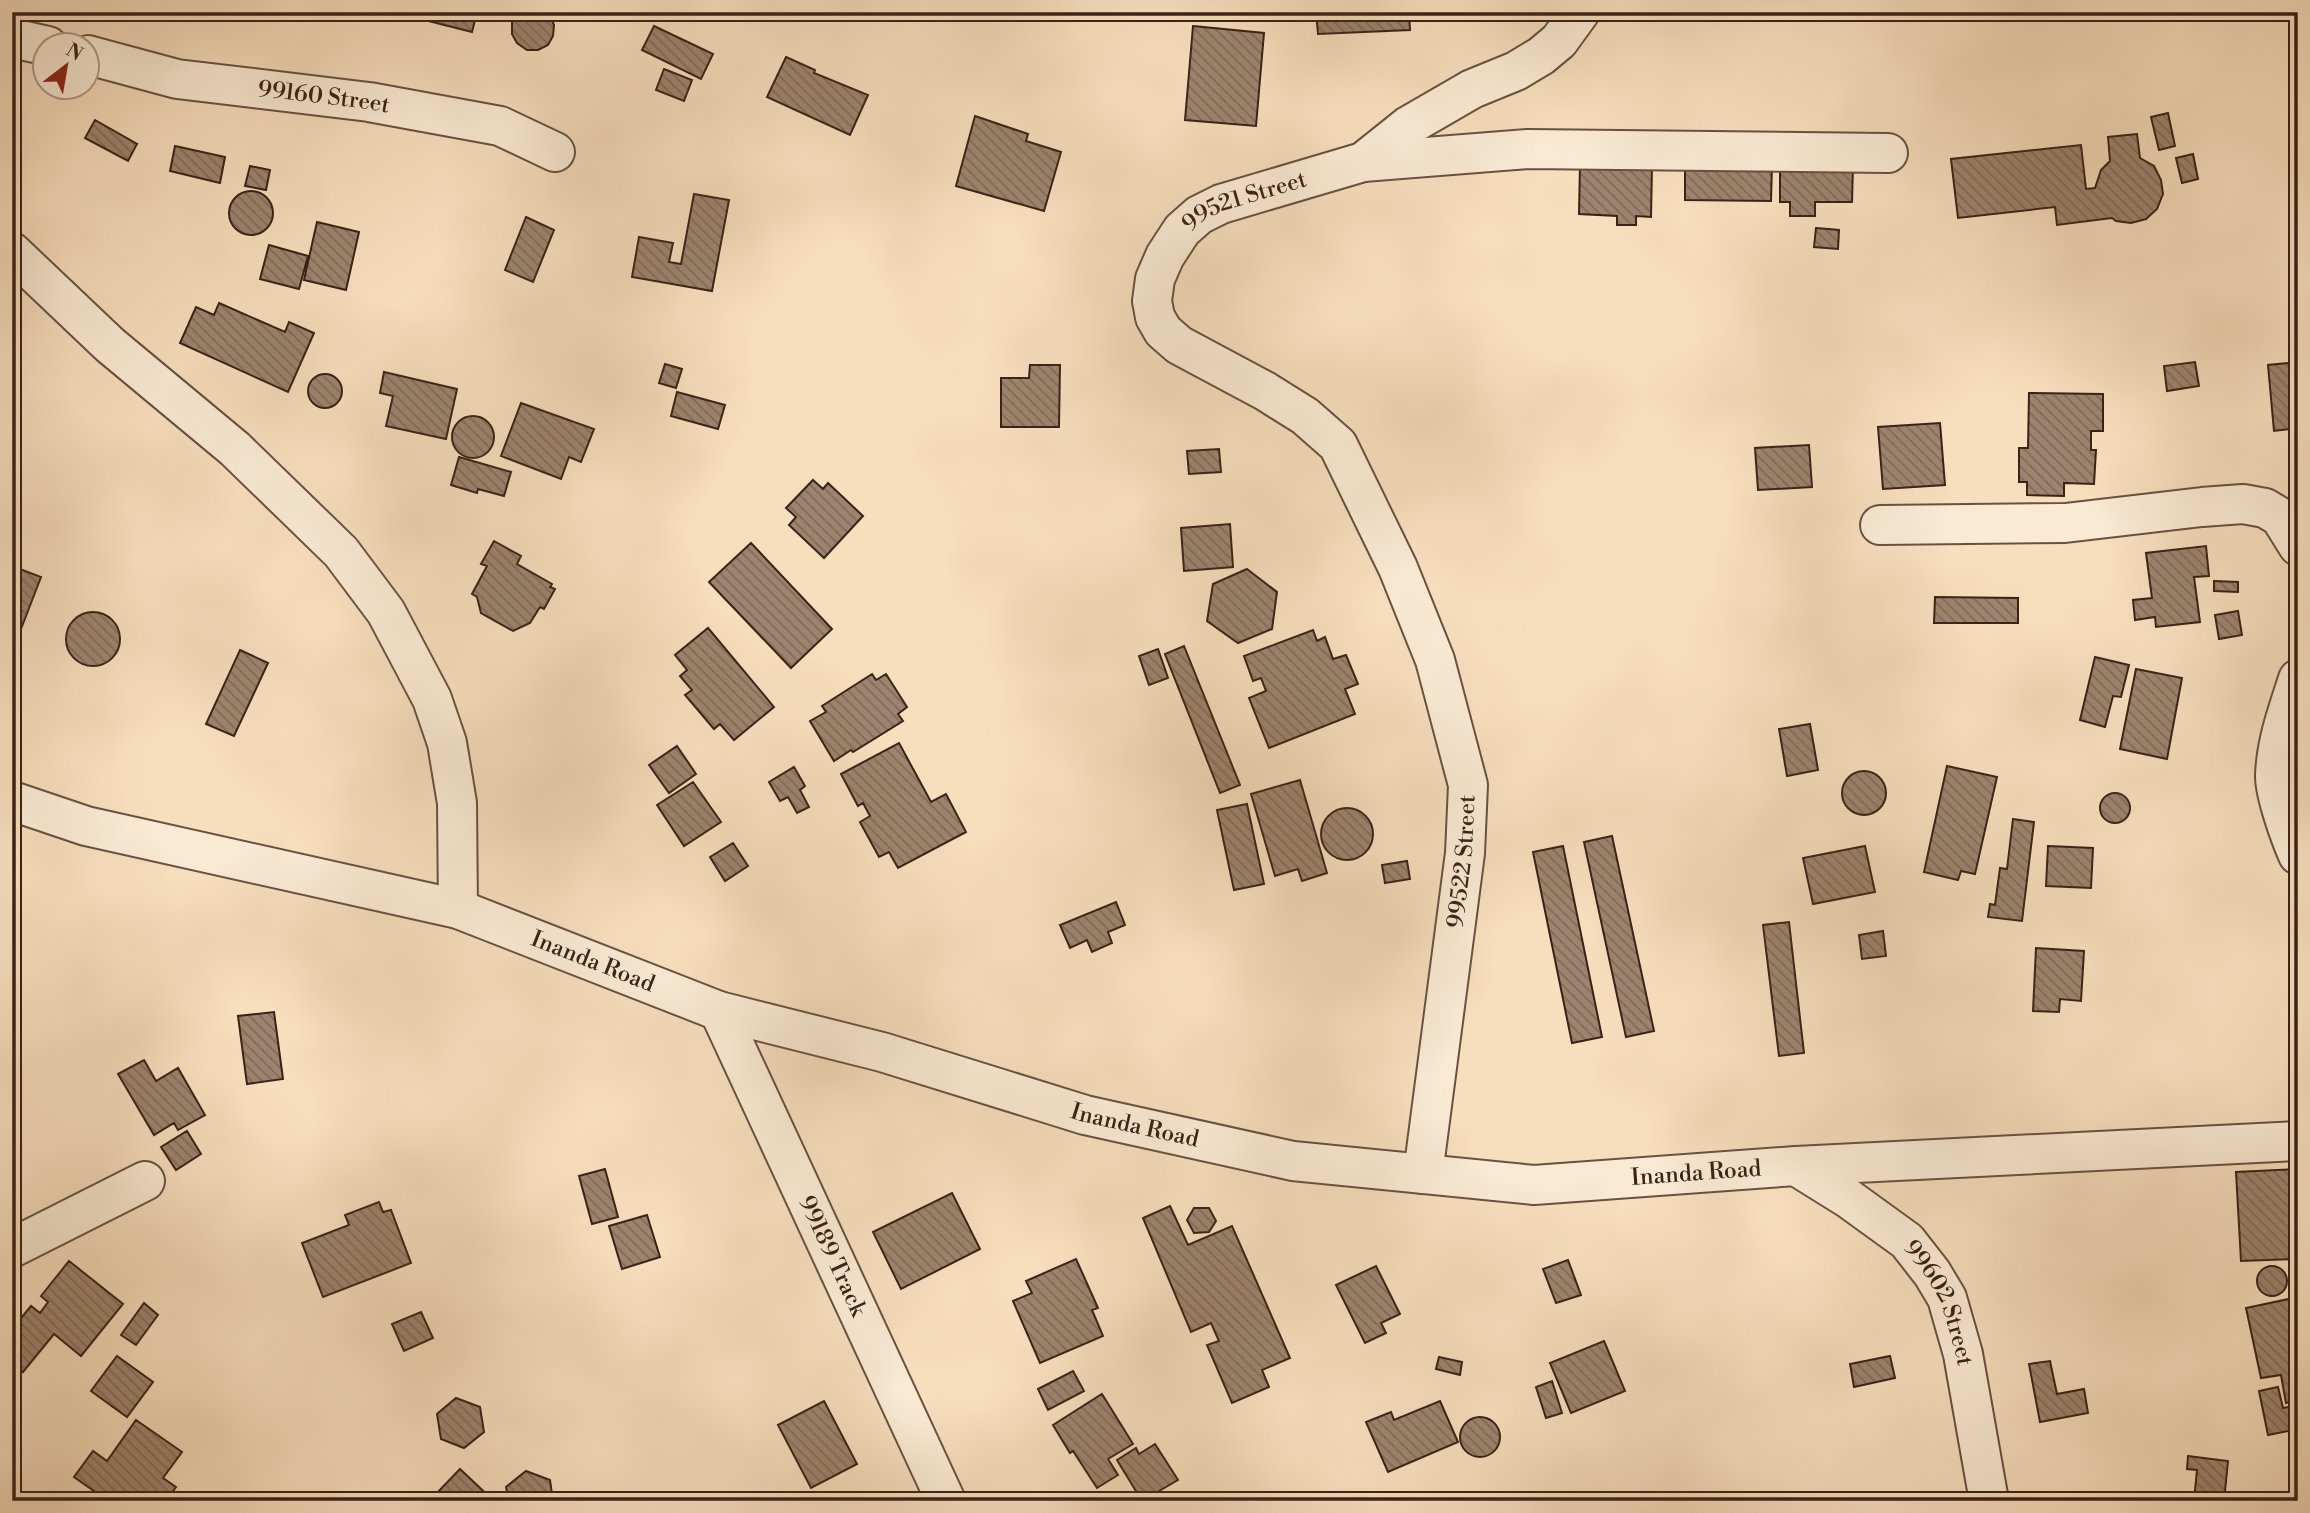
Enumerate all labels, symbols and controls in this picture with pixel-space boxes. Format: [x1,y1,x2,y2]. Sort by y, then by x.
north arrow [32,32,102,102]
text: N [62,38,87,66]
street label: 99160 Street [256,75,392,120]
street label: 99521 Street [1176,165,1310,237]
street label: 99522 Street [1441,794,1482,930]
street label: Inanda Road [527,925,659,999]
street label: Inanda Road [1067,1097,1201,1154]
street label: Inanda Road [1630,1155,1762,1192]
street label: 99189 Track [793,1191,873,1322]
street label: 99602 Street [1897,1234,1979,1368]

